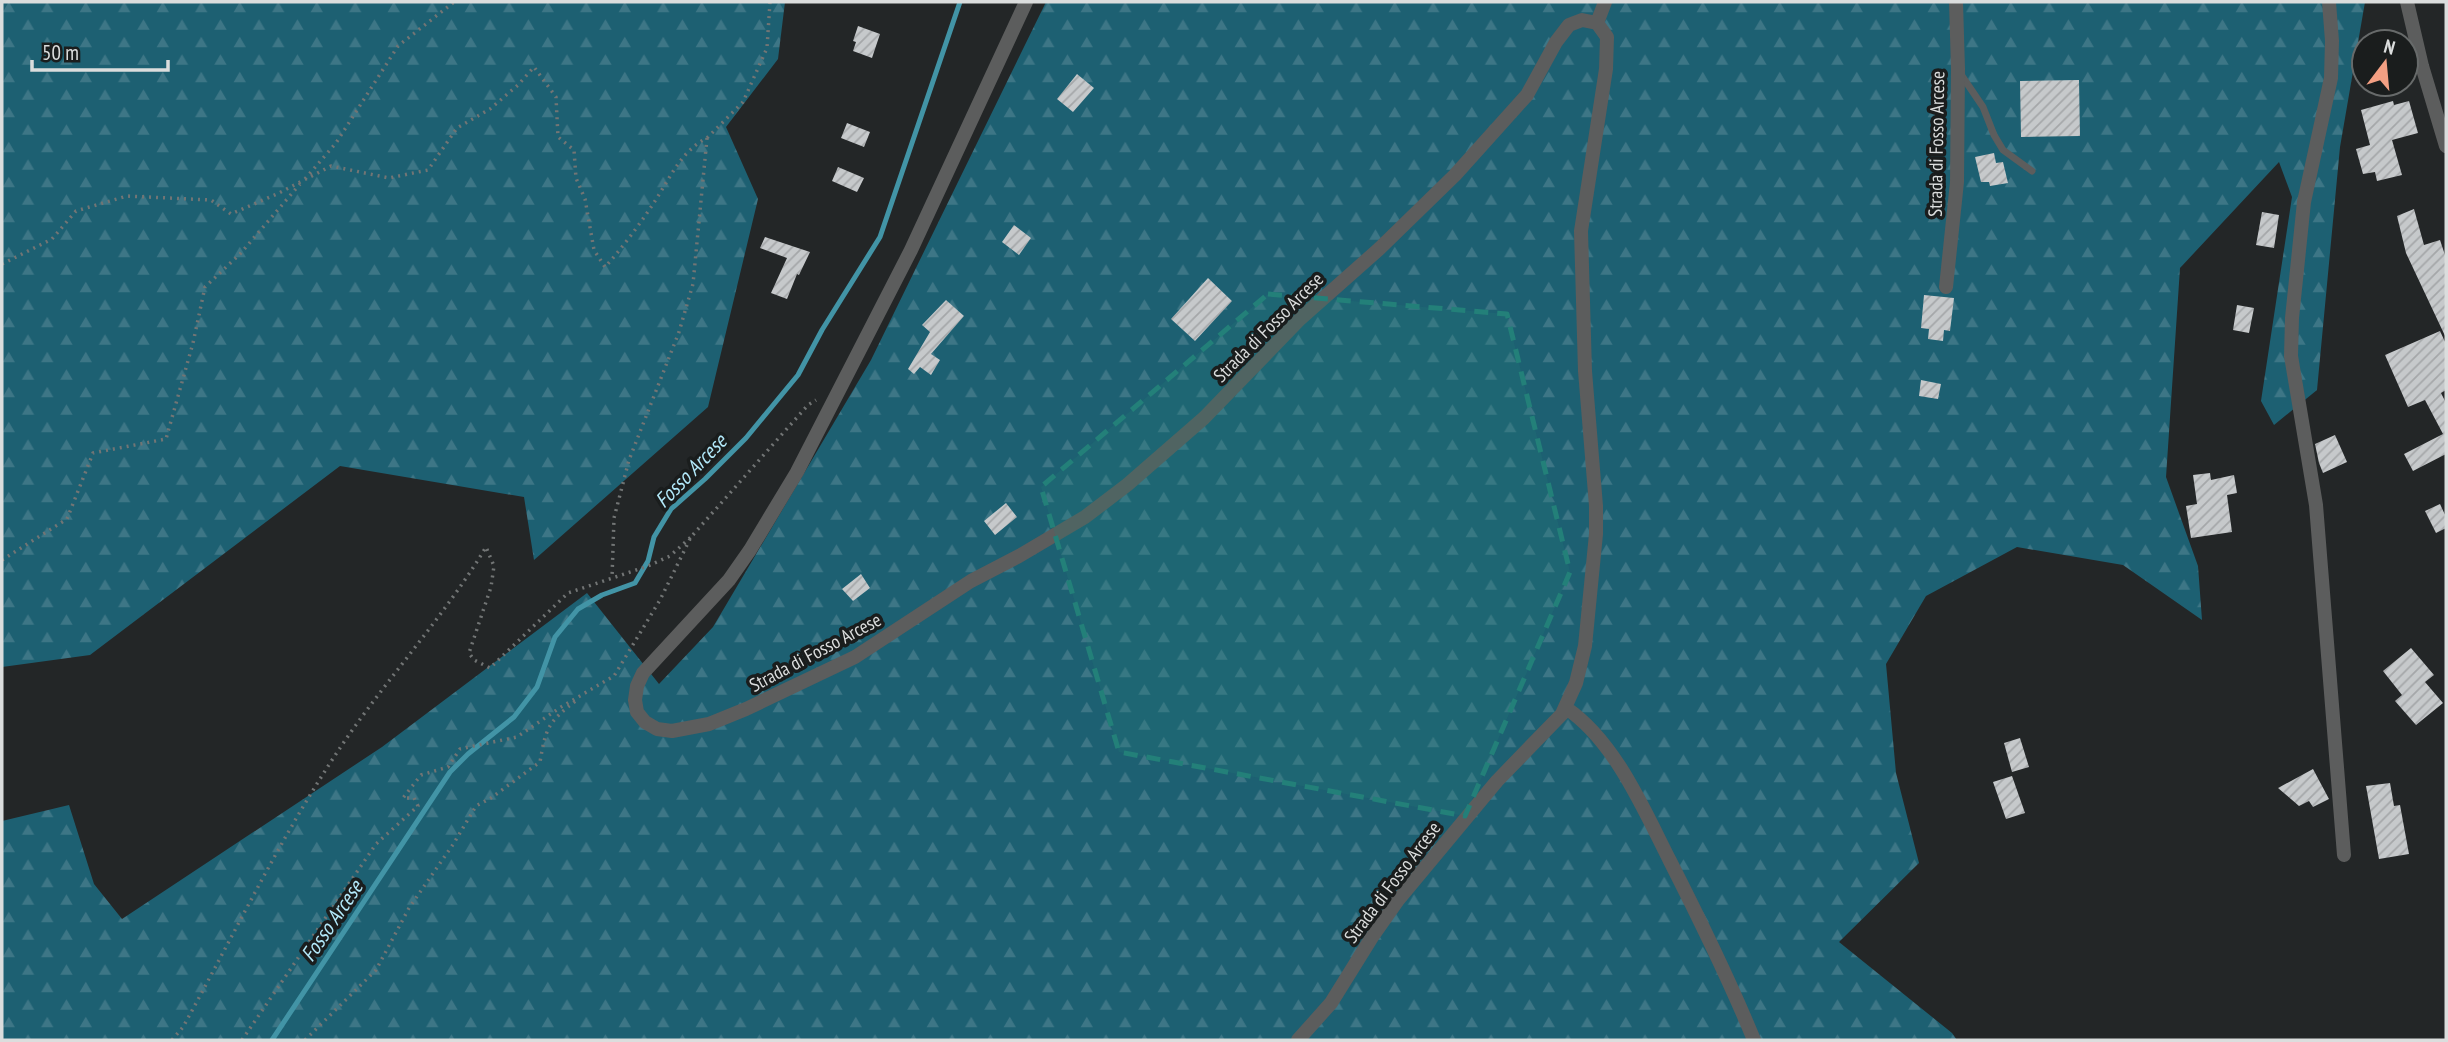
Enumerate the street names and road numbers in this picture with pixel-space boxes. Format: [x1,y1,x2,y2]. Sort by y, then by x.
street label: Strada di Fosso Arcese [1923,71,1949,217]
street label: Strada di Fosso Arcese [1208,267,1328,387]
street label: Strada di Fosso Arcese [745,607,885,697]
street label: Strada di Fosso Arcese [1339,816,1446,947]

